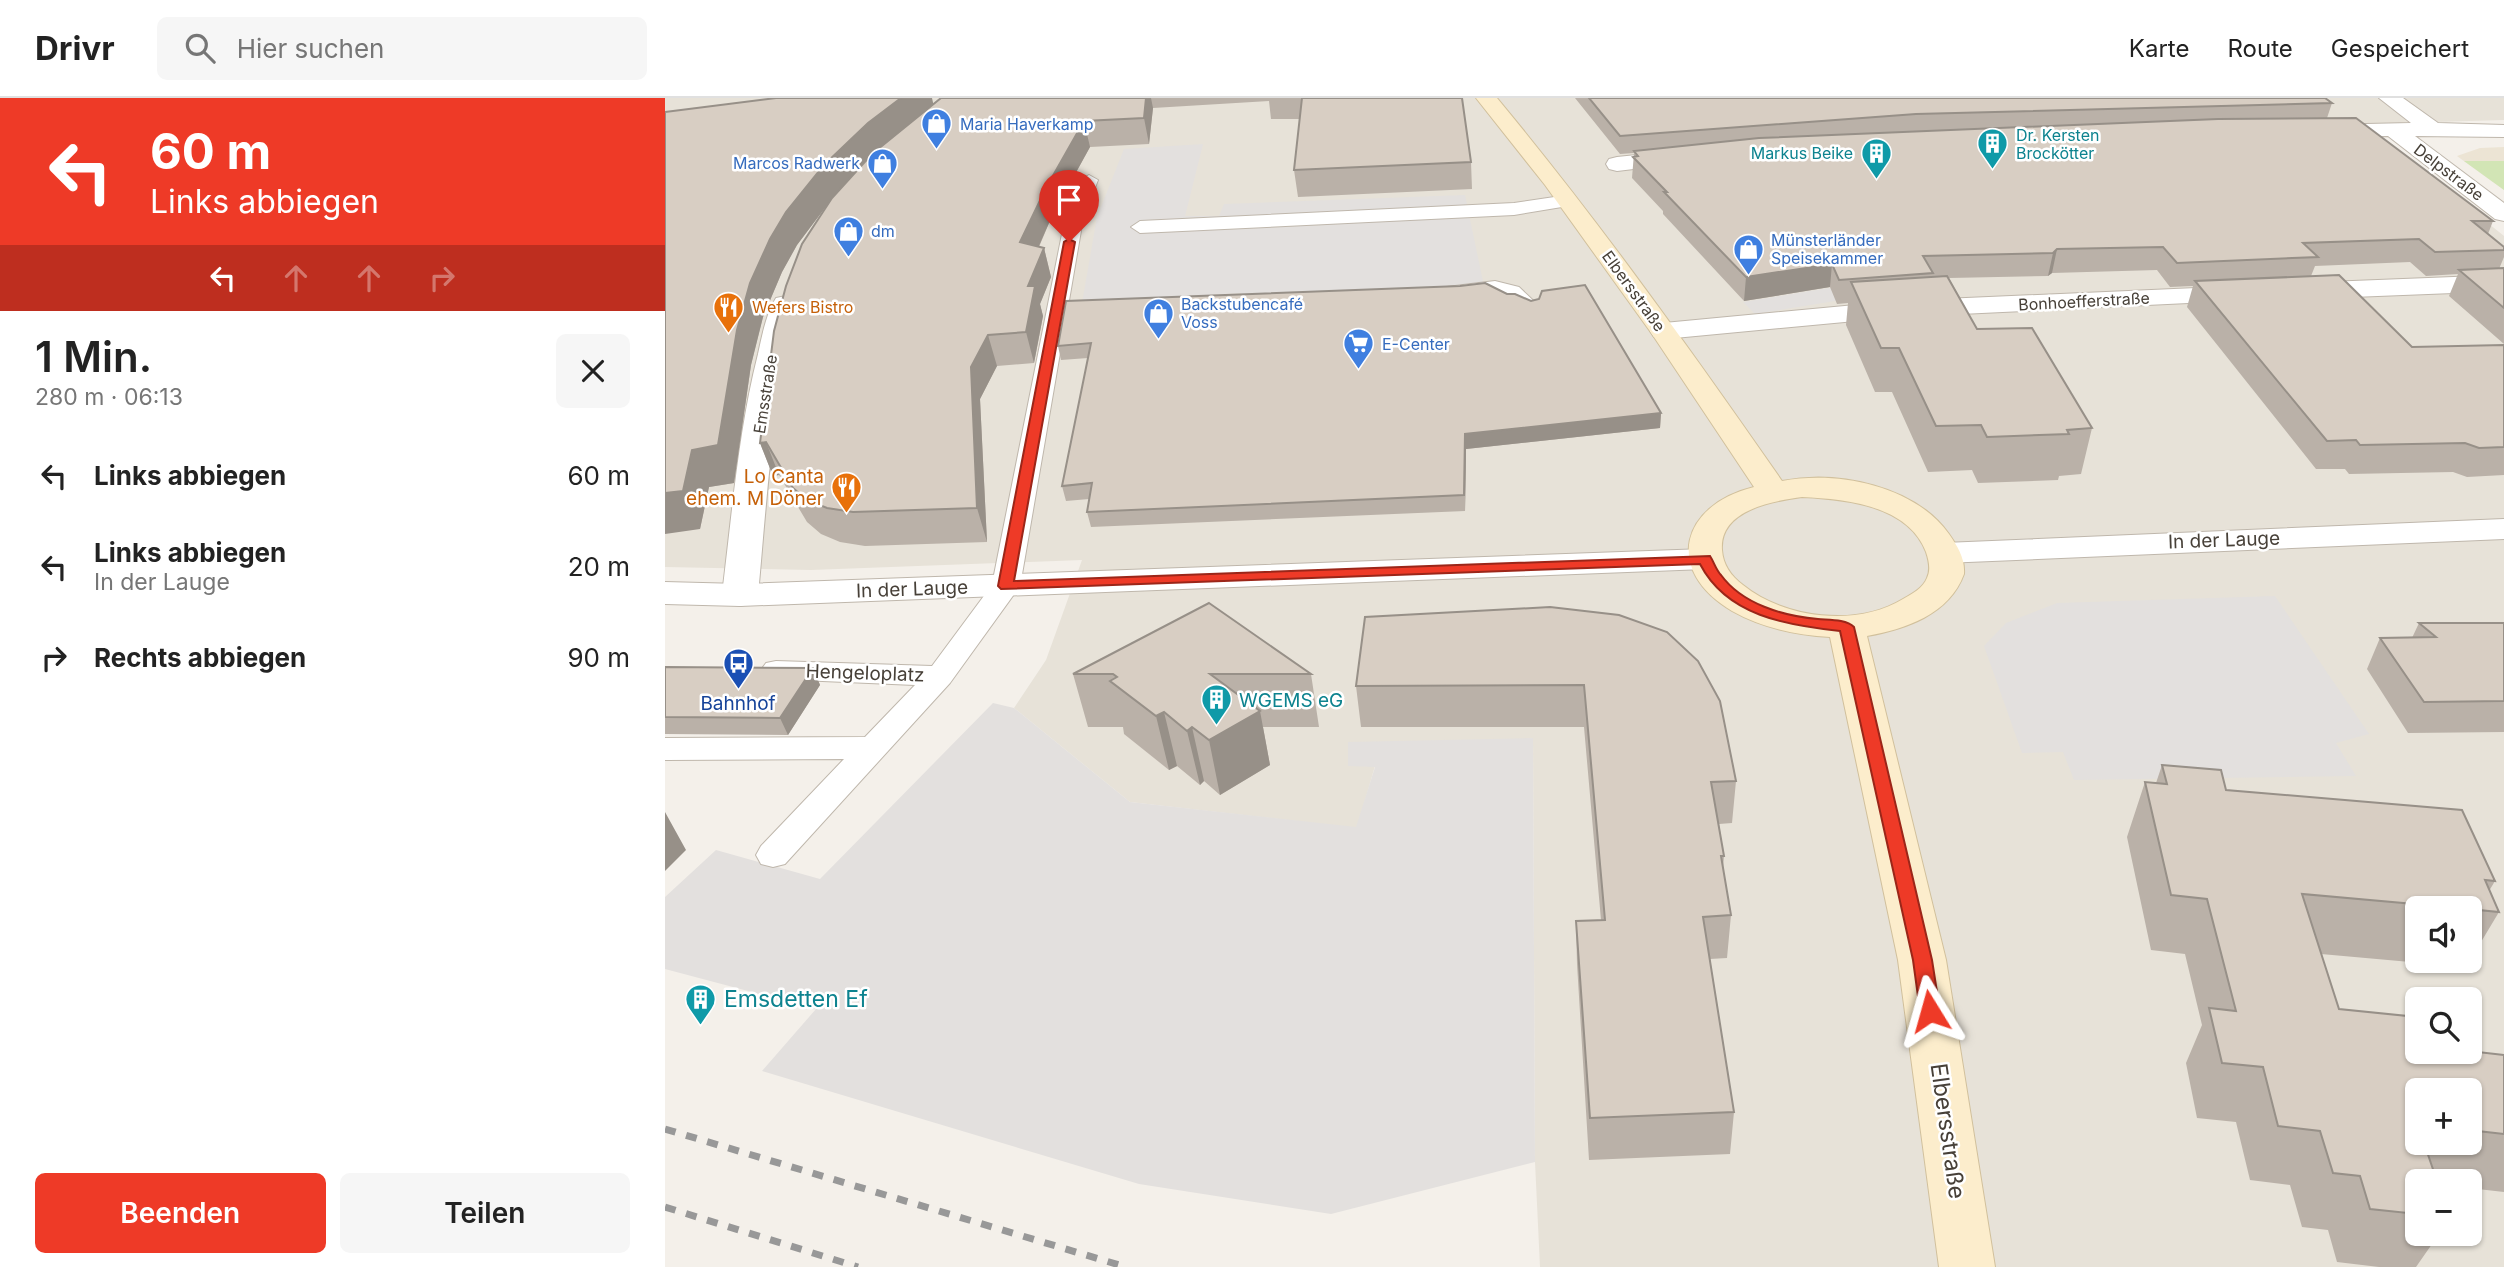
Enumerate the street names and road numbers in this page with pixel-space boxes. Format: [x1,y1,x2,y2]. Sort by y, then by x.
street label: Delpstraße [2410,139,2488,205]
street label: Elbersstraße [1598,247,1670,335]
street label: Bonhoefferstraße [2018,288,2150,314]
street label: Emsstraße [749,353,781,435]
street label: In der Lauge [2168,527,2280,553]
street label: In der Lauge [856,576,968,602]
street label: Hengeloplatz [805,659,925,687]
street label: Elbersstraße [1925,1061,1971,1201]

